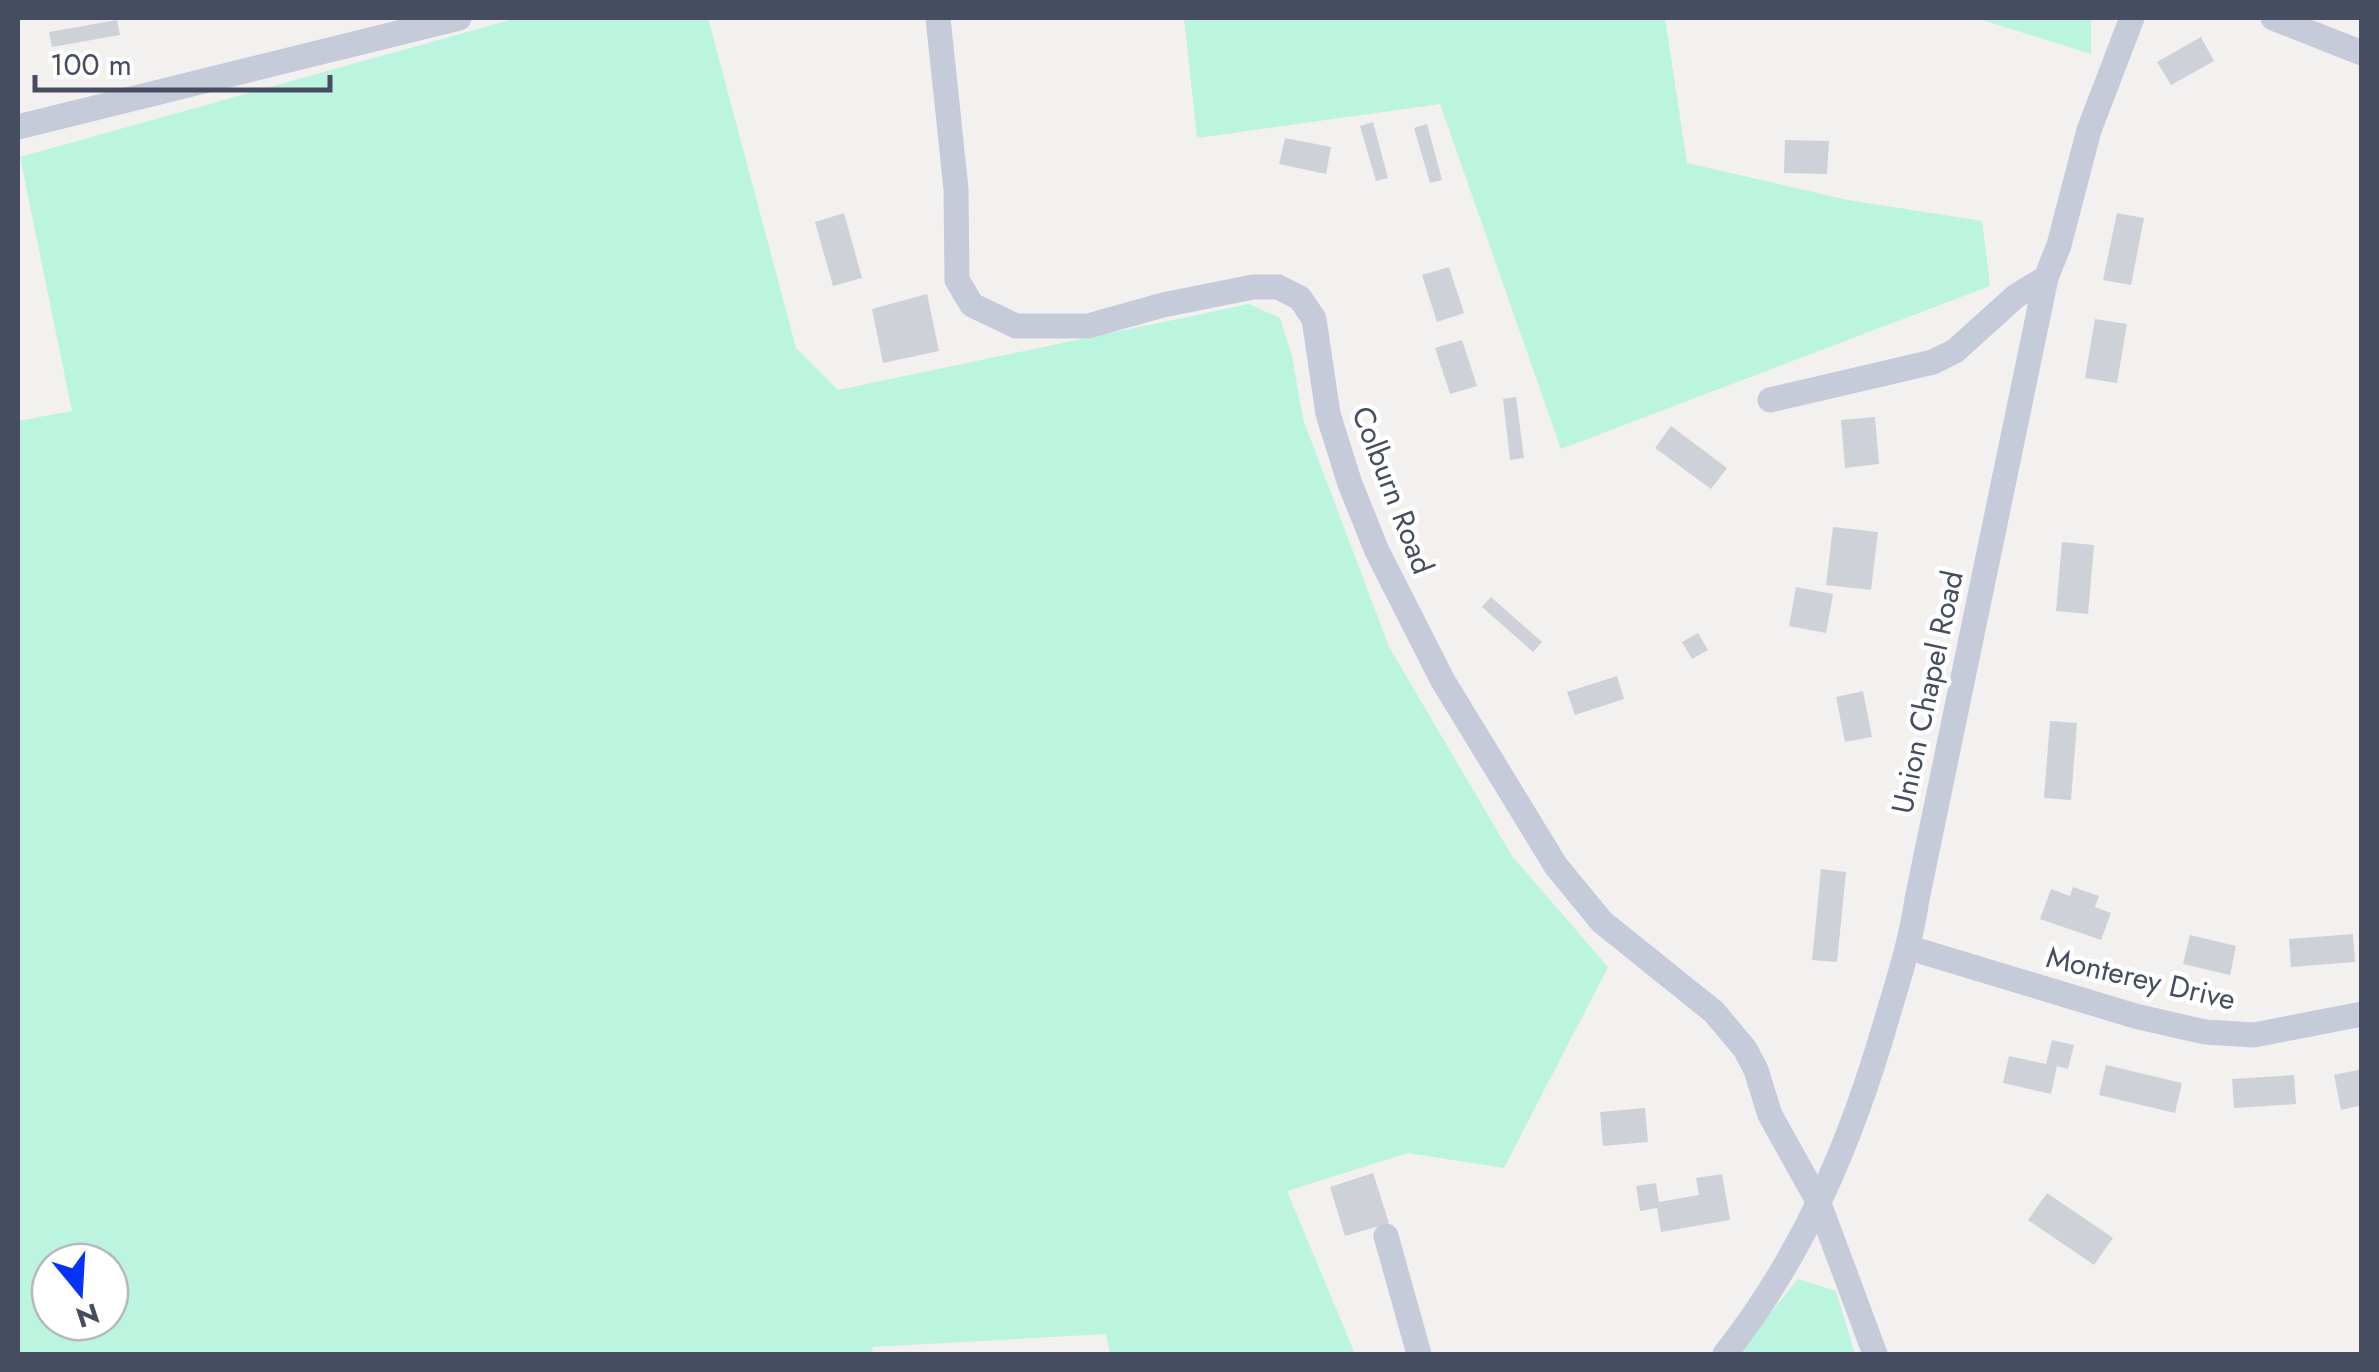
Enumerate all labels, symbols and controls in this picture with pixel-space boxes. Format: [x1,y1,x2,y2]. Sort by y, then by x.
scale bar [35,30,330,92]
text: 100 m [50,43,132,86]
street label: Colburn Road [1341,400,1445,580]
street label: Union Chapel Road [1880,567,1974,817]
street label: Monterey Drive [2042,935,2240,1021]
north arrow [30,1242,130,1342]
text: N [71,1292,104,1338]

